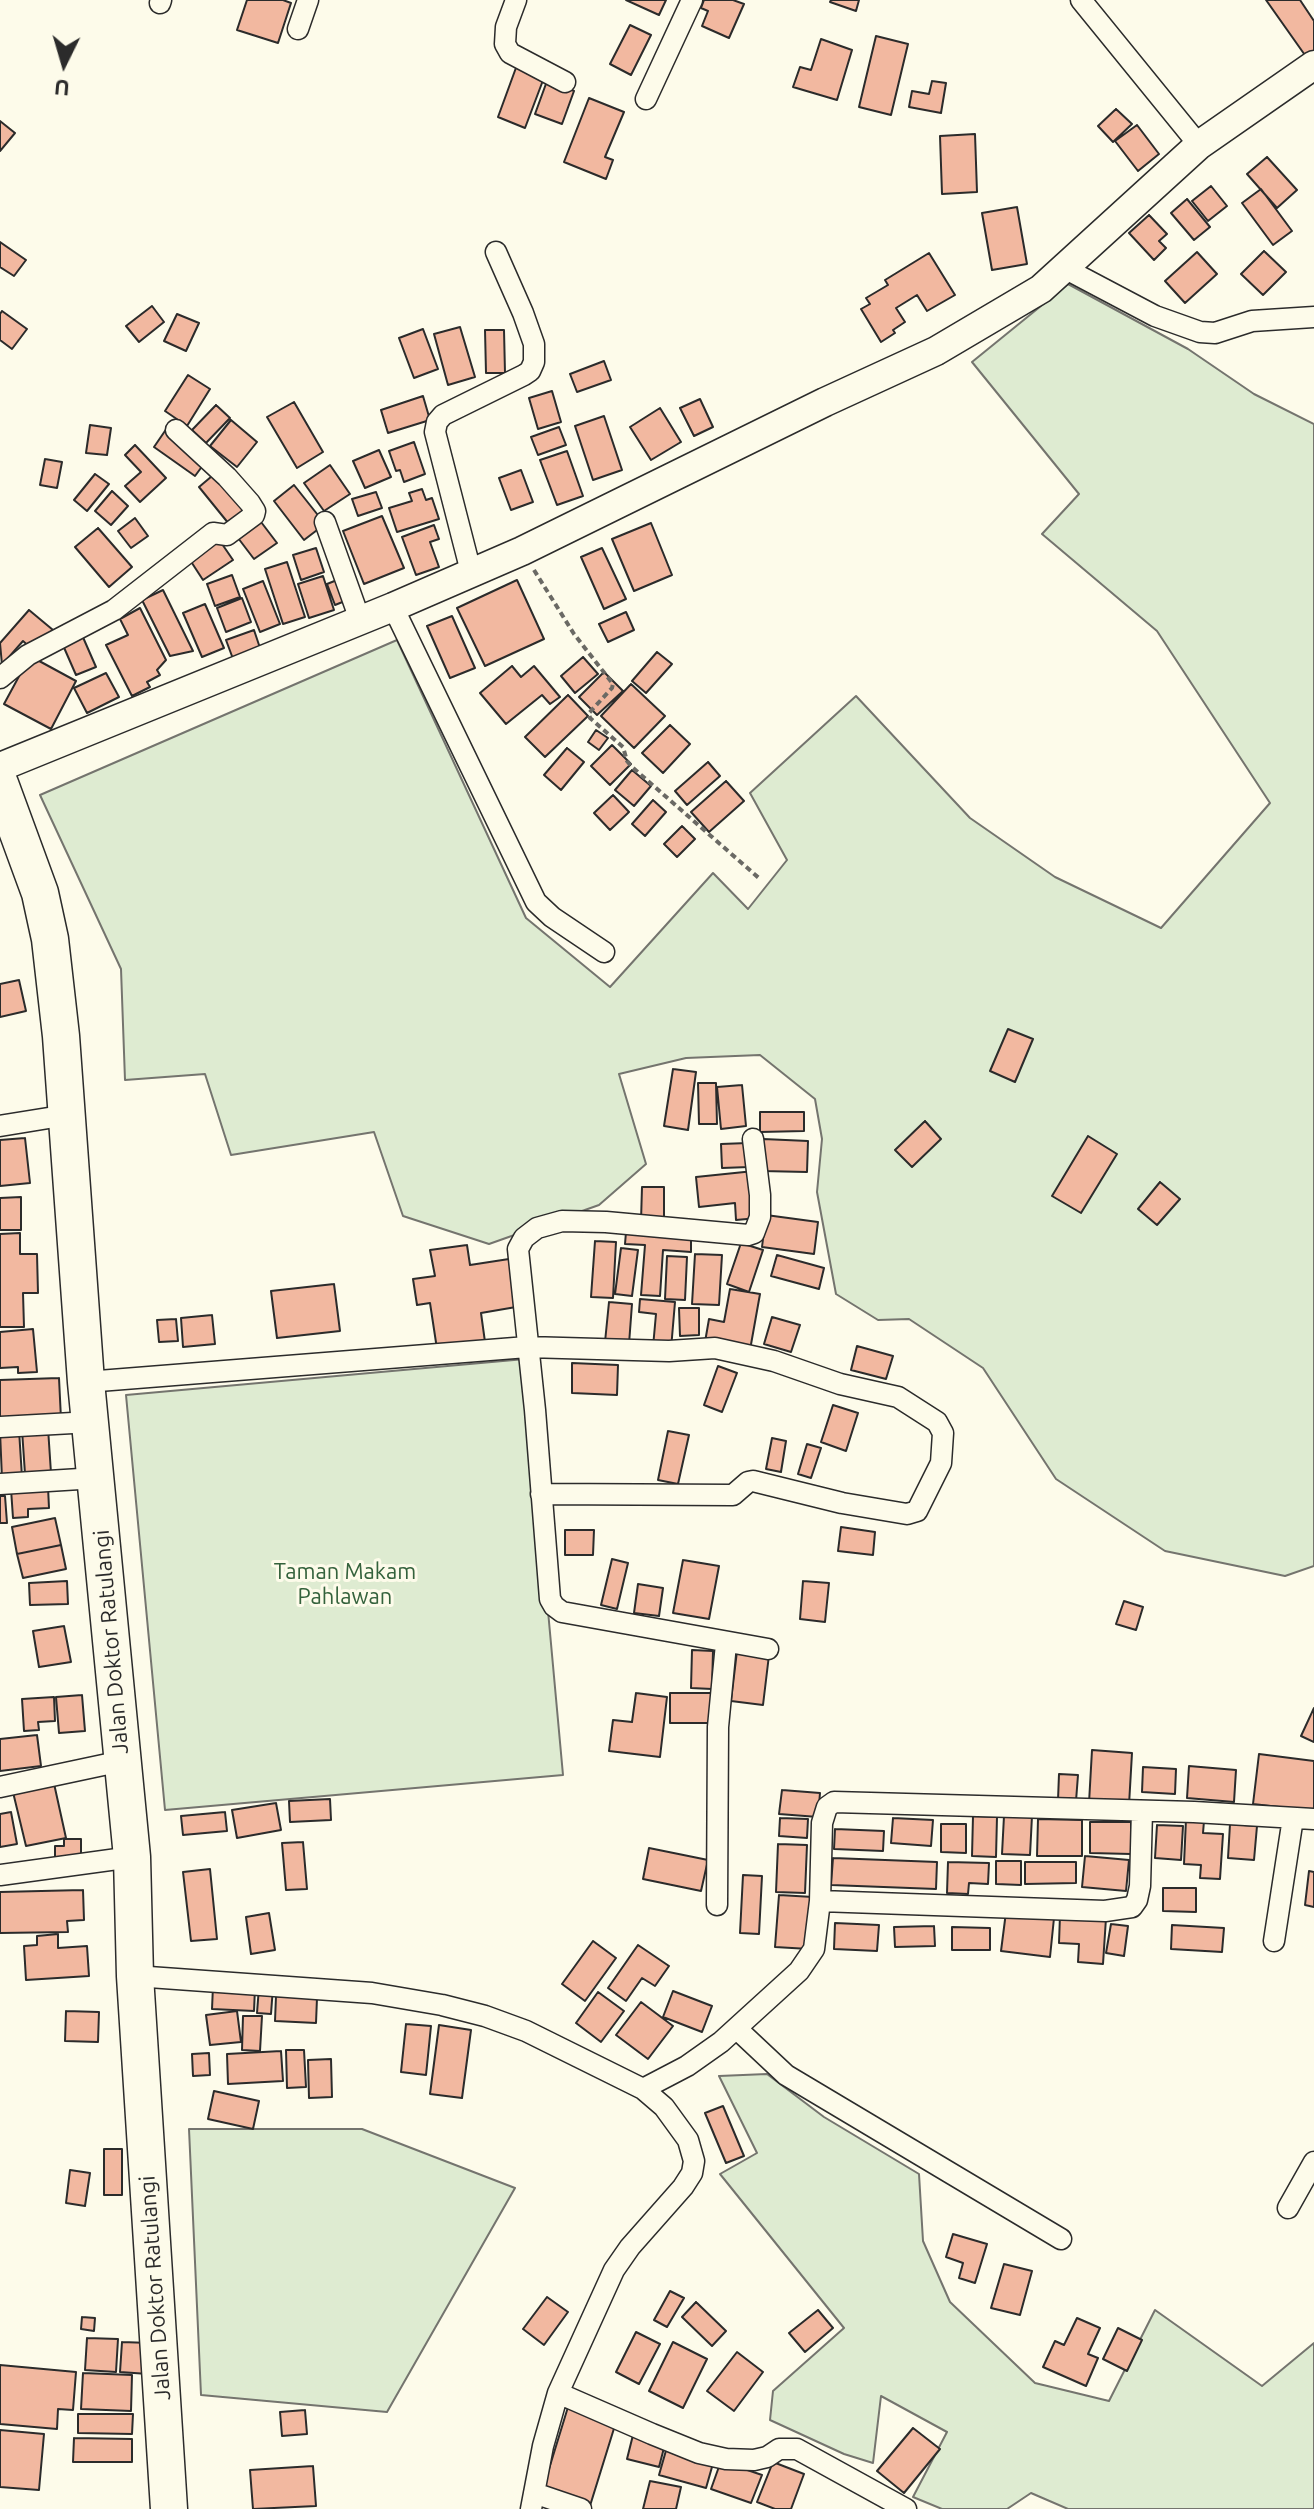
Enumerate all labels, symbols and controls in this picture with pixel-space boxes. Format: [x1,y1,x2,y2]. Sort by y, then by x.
north arrow [24,24,104,104]
text: U [53,75,71,102]
street label: Jalan Doktor Ratulangi [88,1529,134,1755]
park label: Taman Makam Pahlawan [274,1559,416,1610]
street label: Jalan Doktor Ratulangi [134,2175,176,2401]

